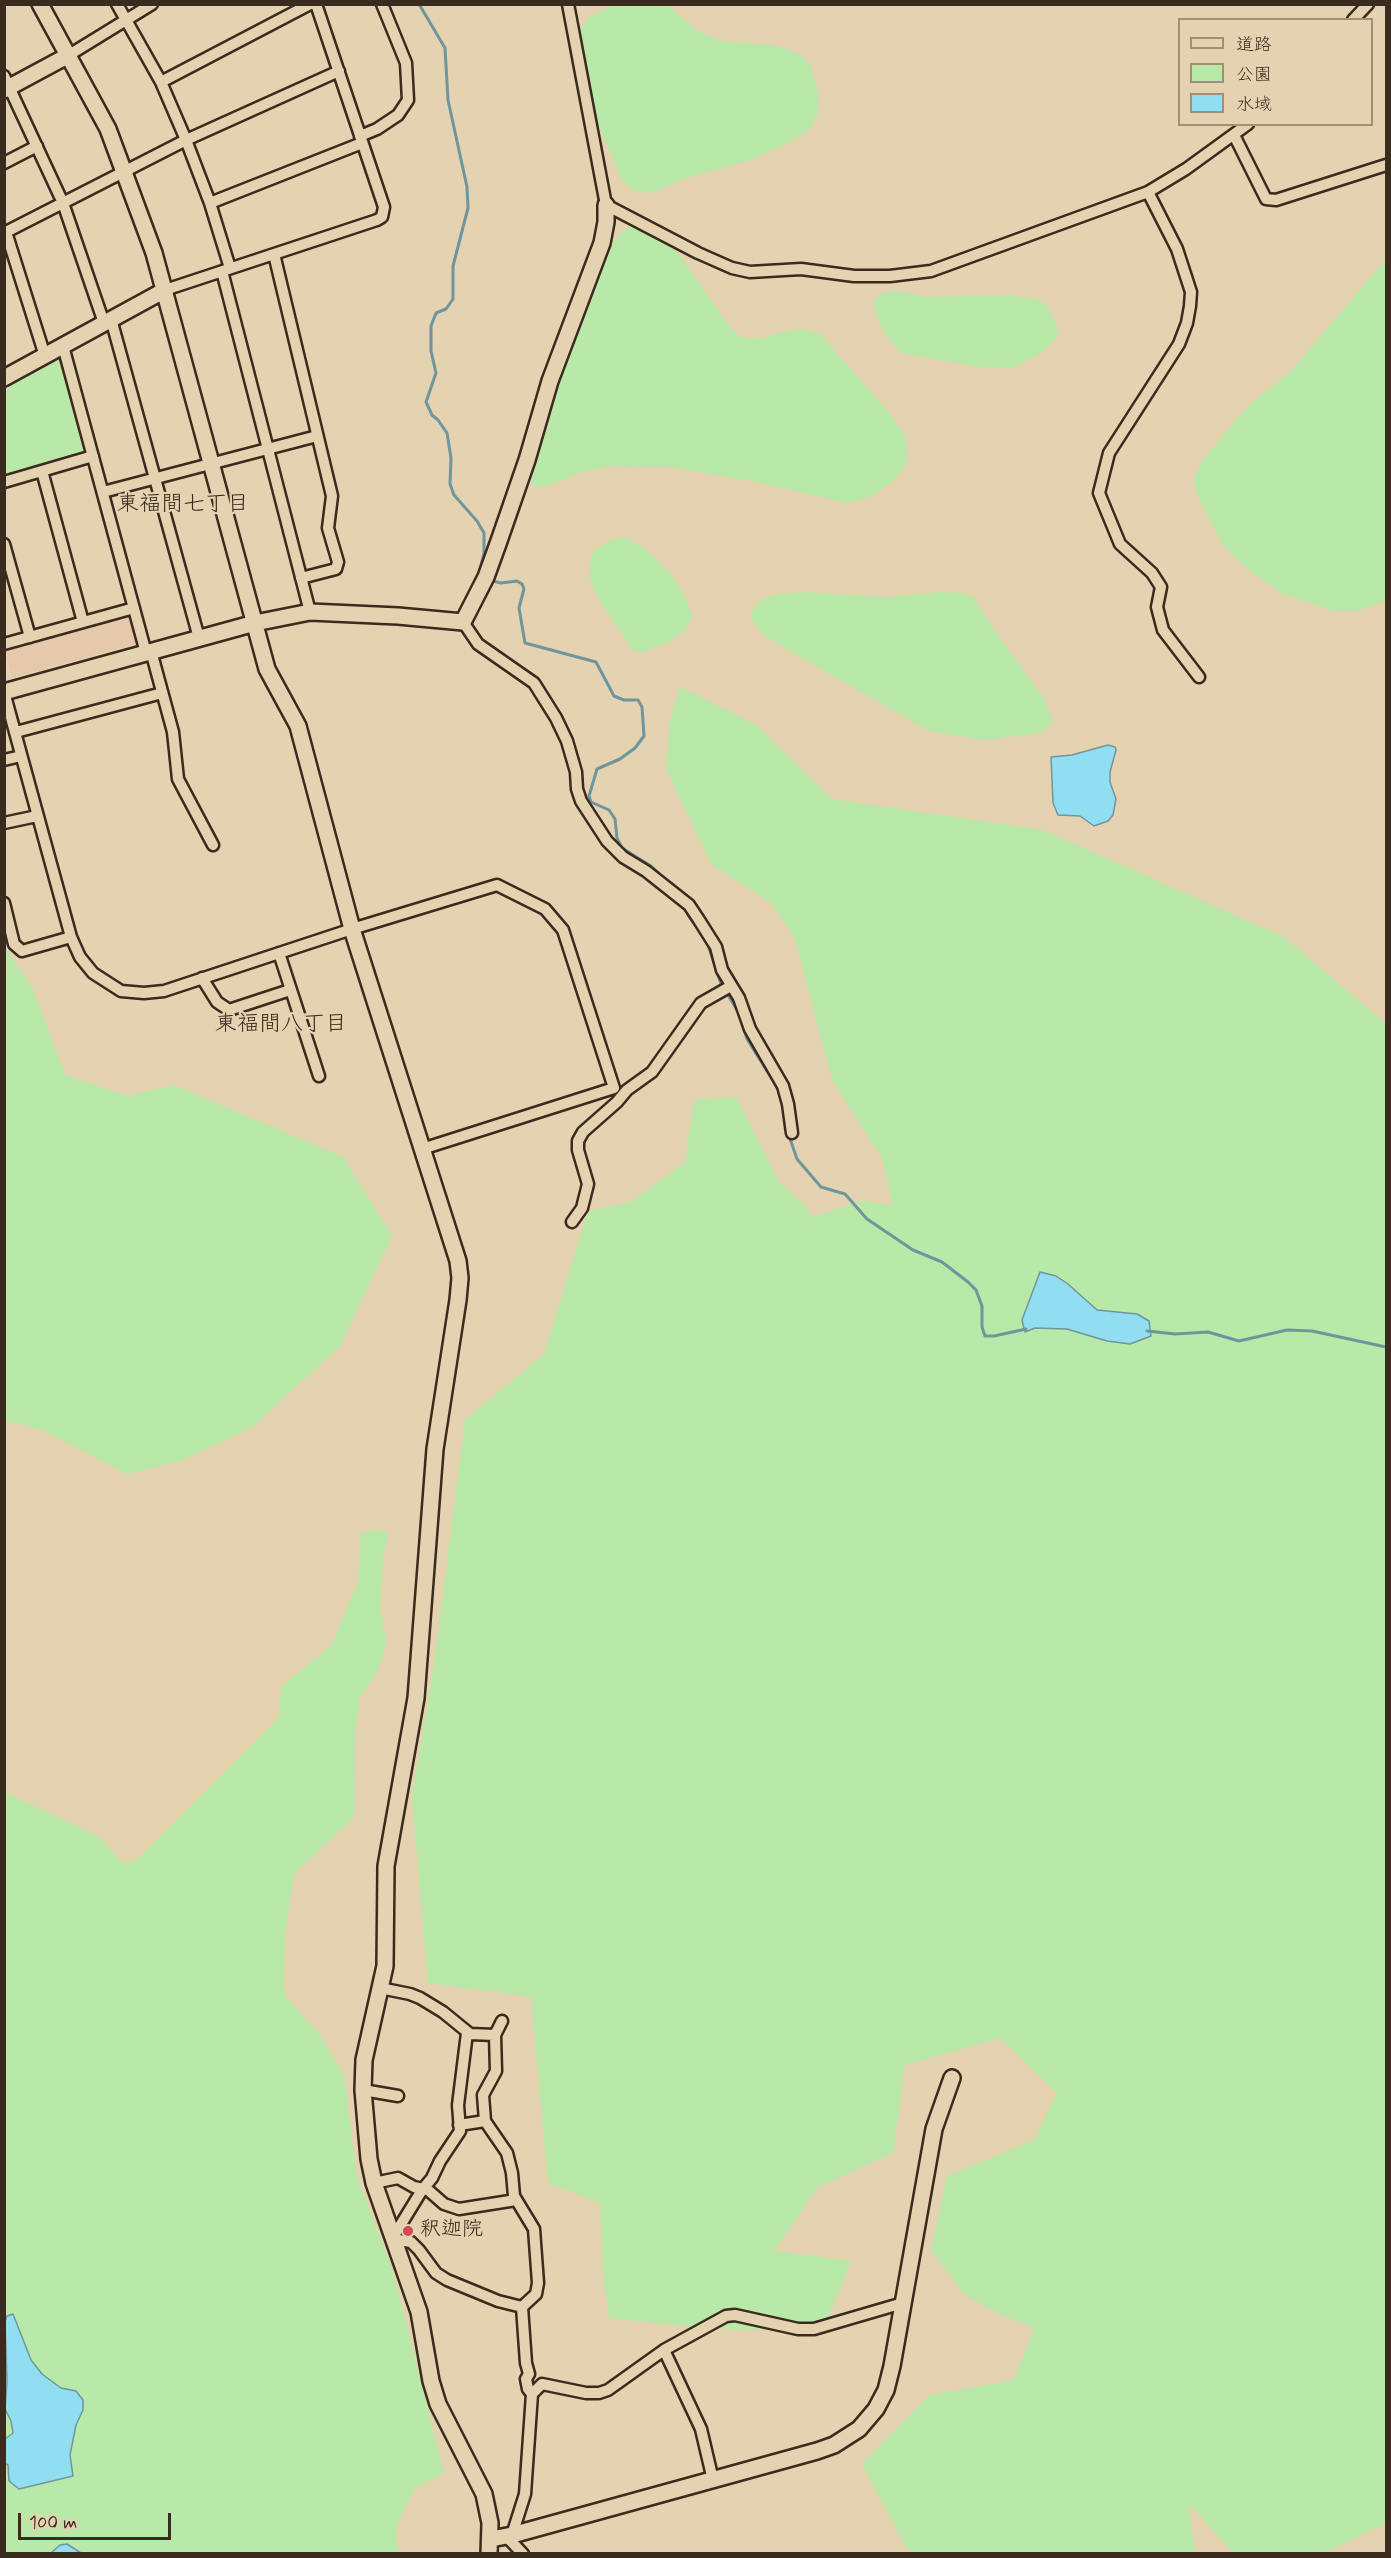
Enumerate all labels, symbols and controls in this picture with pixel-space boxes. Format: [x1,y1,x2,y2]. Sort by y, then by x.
legend [1178,18,1373,126]
text: 道路 [1236,33,1272,57]
text: 公園 [1236,63,1272,87]
text: 水域 [1236,93,1272,117]
district label: 東福間七丁目 [117,492,249,518]
district label: 東福間八丁目 [215,1012,347,1038]
place label: 釈迦院 [420,2218,483,2244]
marker: 釈迦院 [401,2224,415,2238]
scale bar [21,2501,174,2539]
text: 100 m [29,2511,77,2535]

